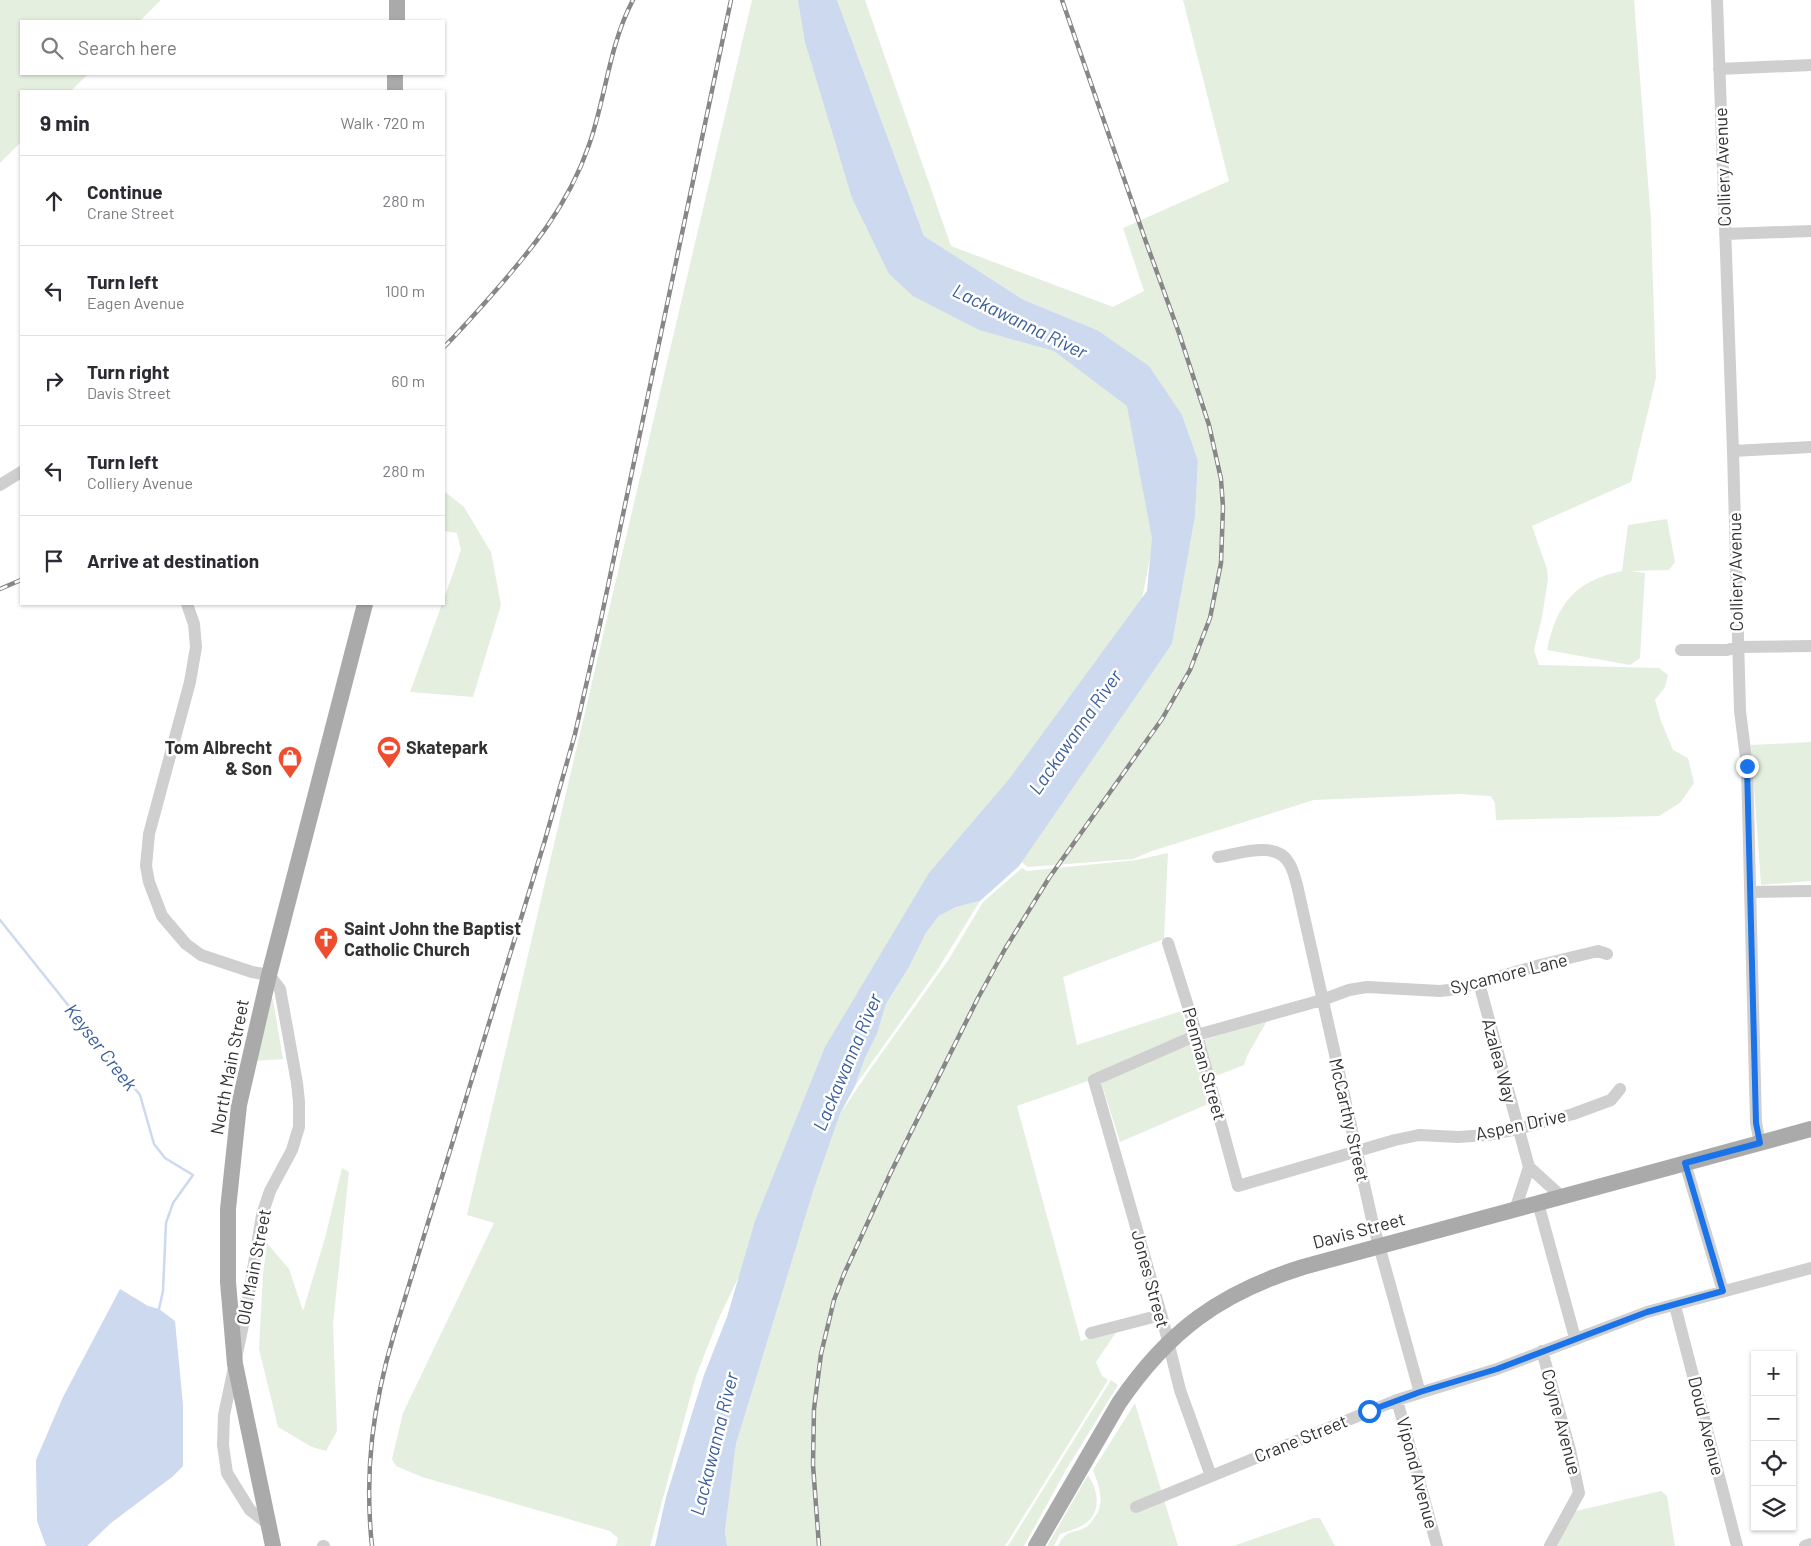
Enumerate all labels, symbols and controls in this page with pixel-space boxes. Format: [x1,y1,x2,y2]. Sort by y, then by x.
search box [20,20,445,75]
icon: search [38,34,66,62]
text: Search here [78,36,177,59]
street label: Colliery Avenue [1709,107,1735,227]
text: 9 min [40,110,90,135]
text: Walk · 720 m [340,113,425,132]
text: Continue [87,180,163,203]
icon: ahead [40,187,68,215]
text: 280 m [383,191,425,210]
text: Crane Street [87,203,175,222]
text: Turn left [87,270,158,293]
icon: left [40,277,68,305]
water label: Lackawanna River [949,278,1092,364]
text: 100 m [385,281,425,300]
text: Eagen Avenue [87,293,185,312]
text: Turn right [87,360,169,383]
icon: right [40,367,68,395]
text: 60 m [391,371,425,390]
text: Davis Street [87,383,171,402]
text: Turn left [87,450,158,473]
icon: left [40,457,68,485]
text: 280 m [383,461,425,480]
text: Colliery Avenue [87,473,193,492]
street label: Colliery Avenue [1723,512,1747,632]
icon: arrive [40,547,68,575]
text: Arrive at destination [87,549,259,572]
water label: Lackawanna River [1023,664,1127,798]
sports icon: Skatepark [376,735,402,769]
place label: Tom Albrecht & Son [165,736,272,779]
place label: Skatepark [406,736,488,758]
shop icon: Tom Albrecht & Son [277,745,303,779]
route end [1736,755,1759,778]
place label: Saint John the Baptist Catholic Church [344,917,521,960]
church icon: Saint John the Baptist Catholic Church [313,926,339,960]
street label: Sycamore Lane [1448,948,1570,998]
water label: Lackawanna River [807,989,886,1134]
street label: North Main Street [205,997,253,1137]
water label: Keyser Creek [60,999,143,1095]
street label: Penman Street [1178,1005,1232,1123]
street label: Azalea Way [1478,1016,1522,1106]
street label: McCarthy Street [1325,1056,1375,1184]
street label: Aspen Drive [1473,1104,1568,1144]
street label: Old Main Street [231,1207,275,1327]
street label: Davis Street [1310,1207,1407,1253]
street label: Jones Street [1127,1227,1175,1330]
map controls [1751,1351,1796,1531]
button: + [1751,1351,1796,1396]
street label: Coyne Avenue [1537,1366,1587,1477]
water label: Lackawanna River [685,1369,743,1518]
street label: Doud Avenue [1684,1374,1730,1478]
button: − [1751,1396,1796,1441]
route start [1358,1400,1381,1423]
street label: Crane Street [1251,1409,1350,1467]
street label: Vipond Avenue [1392,1414,1443,1531]
button: locate [1751,1441,1796,1486]
button: layers [1751,1486,1796,1531]

